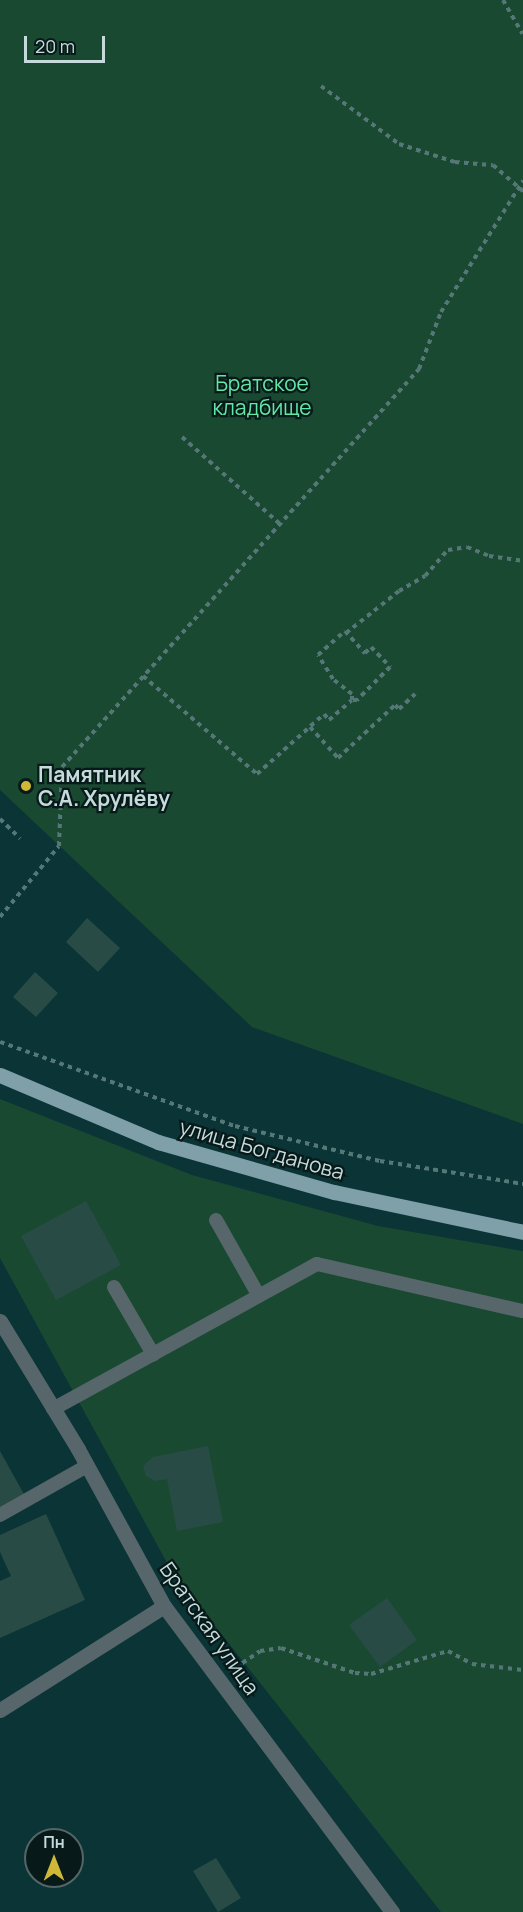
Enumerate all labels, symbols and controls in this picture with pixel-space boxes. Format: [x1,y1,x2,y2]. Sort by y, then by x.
scale bar [27,24,108,62]
text: 20 m [35,34,75,58]
park label: Братское кладбище [212,370,312,420]
place label: Памятник С.А. Хрулёву [38,761,170,811]
marker: Памятник С.А. Хрулёву [19,779,33,793]
street label: улица Богданова [177,1113,347,1185]
street label: Братская улица [155,1557,265,1699]
north arrow [24,1828,84,1888]
text: Пн [43,1831,65,1853]

